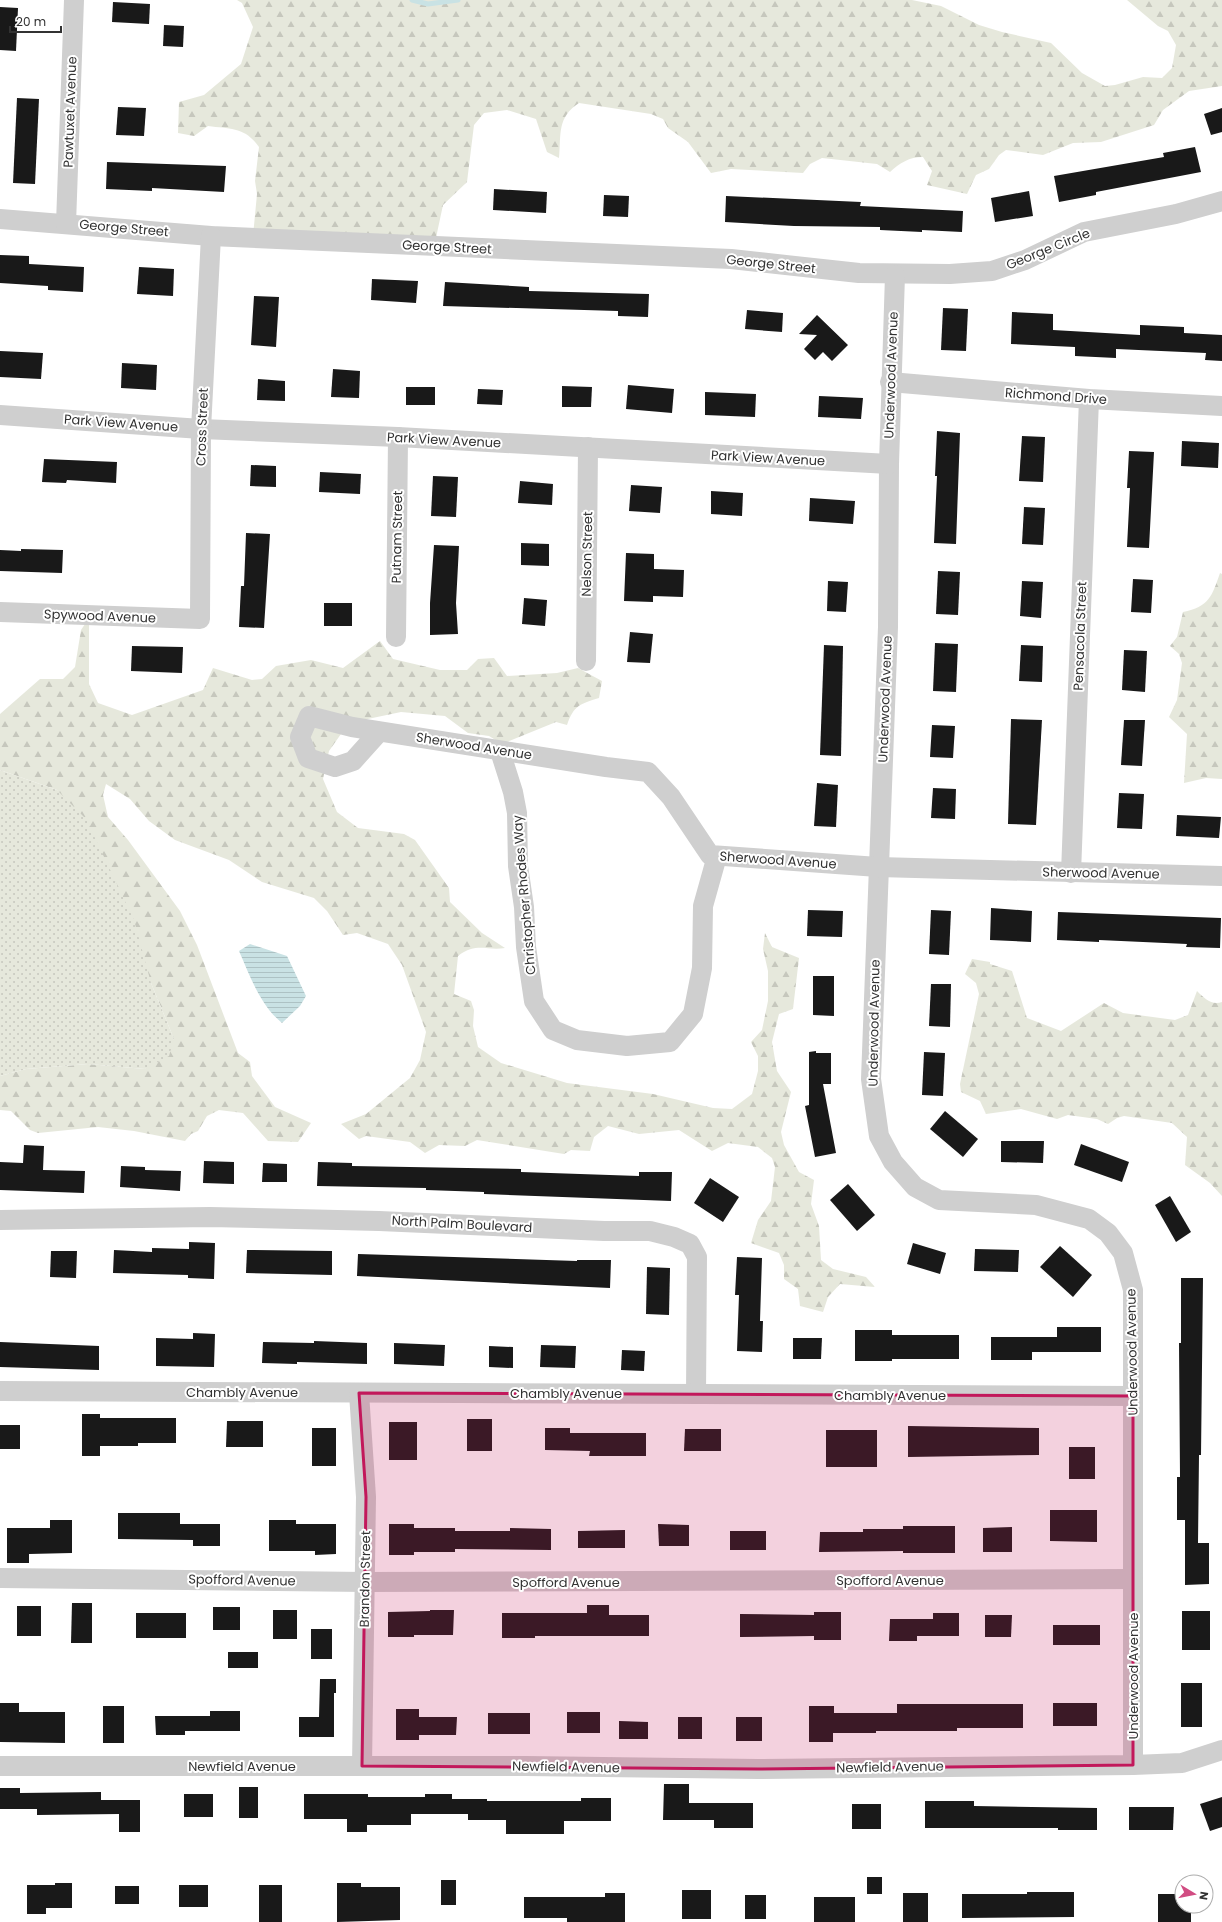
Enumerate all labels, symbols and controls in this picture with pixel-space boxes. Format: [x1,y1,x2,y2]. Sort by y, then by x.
scale bar [10,8,61,34]
text: 20 m [16,13,46,30]
street label: Pawtuxet Avenue [59,56,81,168]
street label: George Street [78,215,170,241]
street label: George Circle [1003,224,1093,274]
street label: George Street [402,235,493,259]
street label: George Street [725,250,817,278]
street label: Underwood Avenue [879,311,903,439]
street label: Richmond Drive [1004,383,1108,409]
street label: Cross Street [191,387,213,466]
street label: Park View Avenue [63,410,179,436]
street label: Park View Avenue [386,428,502,452]
street label: Park View Avenue [710,446,826,470]
street label: Putnam Street [387,490,407,583]
street label: Nelson Street [577,511,597,597]
street label: Pensacola Street [1069,581,1091,691]
street label: Spywood Avenue [44,605,156,627]
street label: Underwood Avenue [873,635,897,763]
street label: Sherwood Avenue [415,727,533,765]
street label: Christopher Rhodes Way [507,814,540,976]
street label: Sherwood Avenue [719,846,837,874]
street label: Sherwood Avenue [1042,862,1160,884]
street label: Underwood Avenue [863,959,885,1087]
street label: North Palm Boulevard [391,1211,533,1237]
street label: Underwood Avenue [1121,1288,1143,1416]
street label: Chambly Avenue [186,1383,298,1402]
street label: Chambly Avenue [510,1384,622,1403]
street label: Chambly Avenue [834,1386,946,1405]
street label: Brandon Street [355,1530,375,1628]
street label: Spofford Avenue [188,1570,296,1590]
street label: Spofford Avenue [836,1571,944,1590]
street label: Spofford Avenue [512,1573,620,1592]
street label: Underwood Avenue [1124,1612,1143,1740]
street label: Newfield Avenue [188,1757,296,1776]
street label: Newfield Avenue [512,1757,620,1777]
street label: Newfield Avenue [836,1757,944,1777]
north arrow [1174,1874,1214,1914]
text: N [1195,1890,1212,1901]

